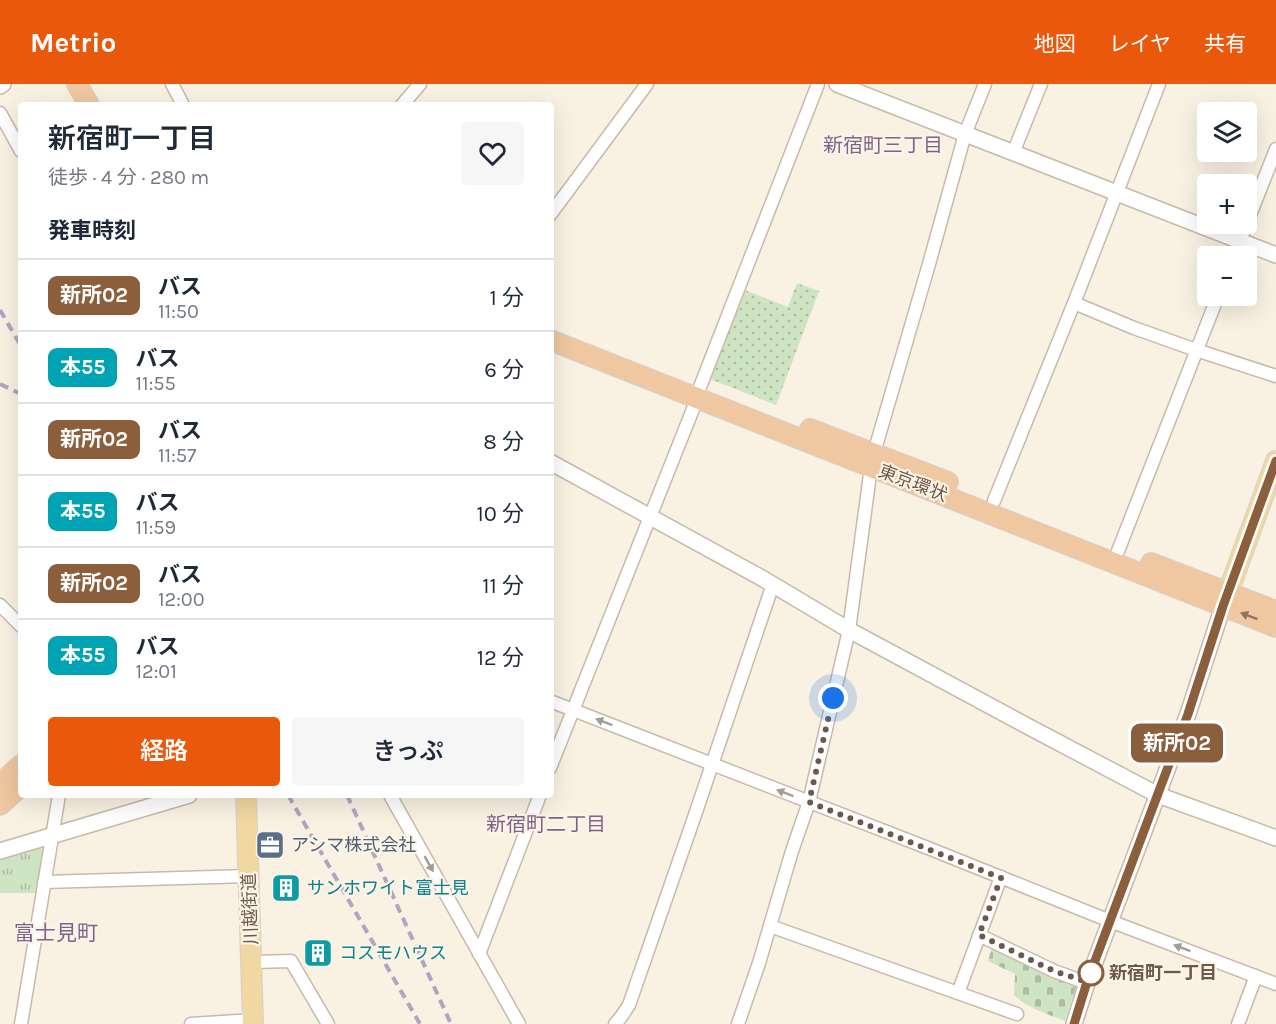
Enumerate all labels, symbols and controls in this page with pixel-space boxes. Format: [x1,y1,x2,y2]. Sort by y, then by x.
text: Metrio [30,26,116,59]
text: 地図 [1034,32,1076,56]
text: レイヤ [1109,32,1171,56]
text: 共有 [1204,32,1246,56]
map controls [1197,102,1257,306]
button: layers [1197,102,1257,162]
text: 新宿町一丁目 [48,122,216,155]
button: heart [461,122,524,185]
district label: 新宿町三丁目 [823,134,943,157]
text: 徒歩 · 4 分 · 280 m [48,166,209,189]
button: + [1197,174,1257,234]
text: 発車時刻 [48,218,136,244]
button: − [1197,246,1257,306]
text: バス [158,274,202,300]
text: 新所02 [60,283,128,307]
text: 1 分 [490,285,524,311]
text: 11:50 [158,300,199,323]
text: バス [135,346,179,372]
text: 本55 [60,355,105,379]
text: 6 分 [484,357,524,383]
text: 11:55 [135,372,176,395]
text: バス [158,418,202,444]
text: 新所02 [60,427,128,451]
text: 8 分 [483,429,524,455]
text: 11:57 [158,444,197,467]
street label: 東京環状 [875,460,951,506]
text: バス [135,490,179,516]
text: 本55 [60,499,105,523]
text: 10 分 [476,501,524,527]
text: 11:59 [135,516,176,539]
text: バス [158,562,202,588]
text: 新所02 [60,571,128,595]
text: 11 分 [482,573,524,599]
text: 12:00 [158,588,205,611]
one-way arrow [1240,611,1258,621]
text: バス [135,634,179,660]
text: 本55 [60,643,105,667]
text: 12 分 [477,645,524,671]
text: 12:01 [135,660,177,683]
your location [818,683,848,713]
button: 経路 [48,717,280,786]
button: きっぷ [292,717,524,786]
one-way arrow [595,717,613,726]
line badge: 新所02 [1135,724,1219,762]
text: 新所02 [1143,731,1211,755]
one-way arrow [776,788,794,798]
district label: 新宿町二丁目 [486,813,606,836]
office icon: アシマ株式会社 [254,829,286,861]
place label: アシマ株式会社 [291,834,416,856]
one-way arrow [424,856,434,873]
building icon: サンホワイト富士見 [270,872,302,904]
street label: 川越街道 [238,873,262,945]
place label: サンホワイト富士見 [307,877,469,899]
district label: 富士見町 [14,921,98,945]
building icon: コスモハウス [302,937,334,969]
place label: コスモハウス [339,942,447,964]
one-way arrow [1173,943,1191,953]
marker: 新宿町一丁目 [1078,960,1104,986]
place label: 新宿町一丁目 [1109,962,1217,984]

